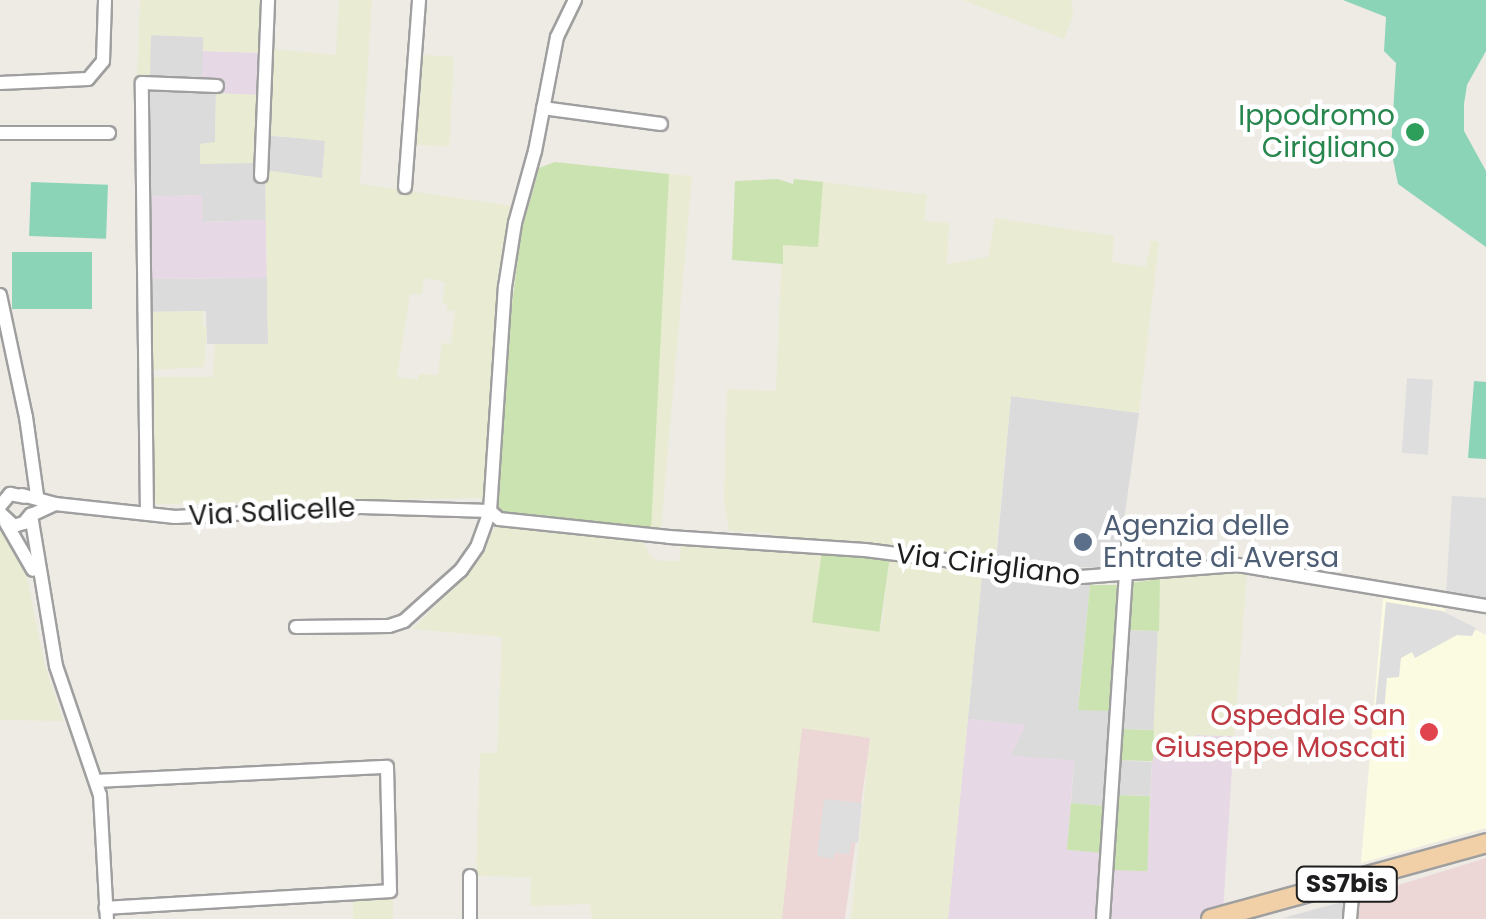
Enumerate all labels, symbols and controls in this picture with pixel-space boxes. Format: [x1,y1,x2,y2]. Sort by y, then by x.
place label: Ippodromo Cirigliano [1238,99,1395,165]
marker: Ippodromo Cirigliano [1404,121,1426,143]
street label: Via Salicelle [188,491,356,533]
place label: Agenzia delle Entrate di Aversa [1103,509,1339,575]
marker: Agenzia delle Entrate di Aversa [1072,531,1094,553]
street label: Via Cirigliano [894,537,1082,593]
place label: Ospedale San Giuseppe Moscati [1155,699,1406,765]
marker: Ospedale San Giuseppe Moscati [1416,719,1442,745]
road number: SS7bis [1294,864,1400,904]

